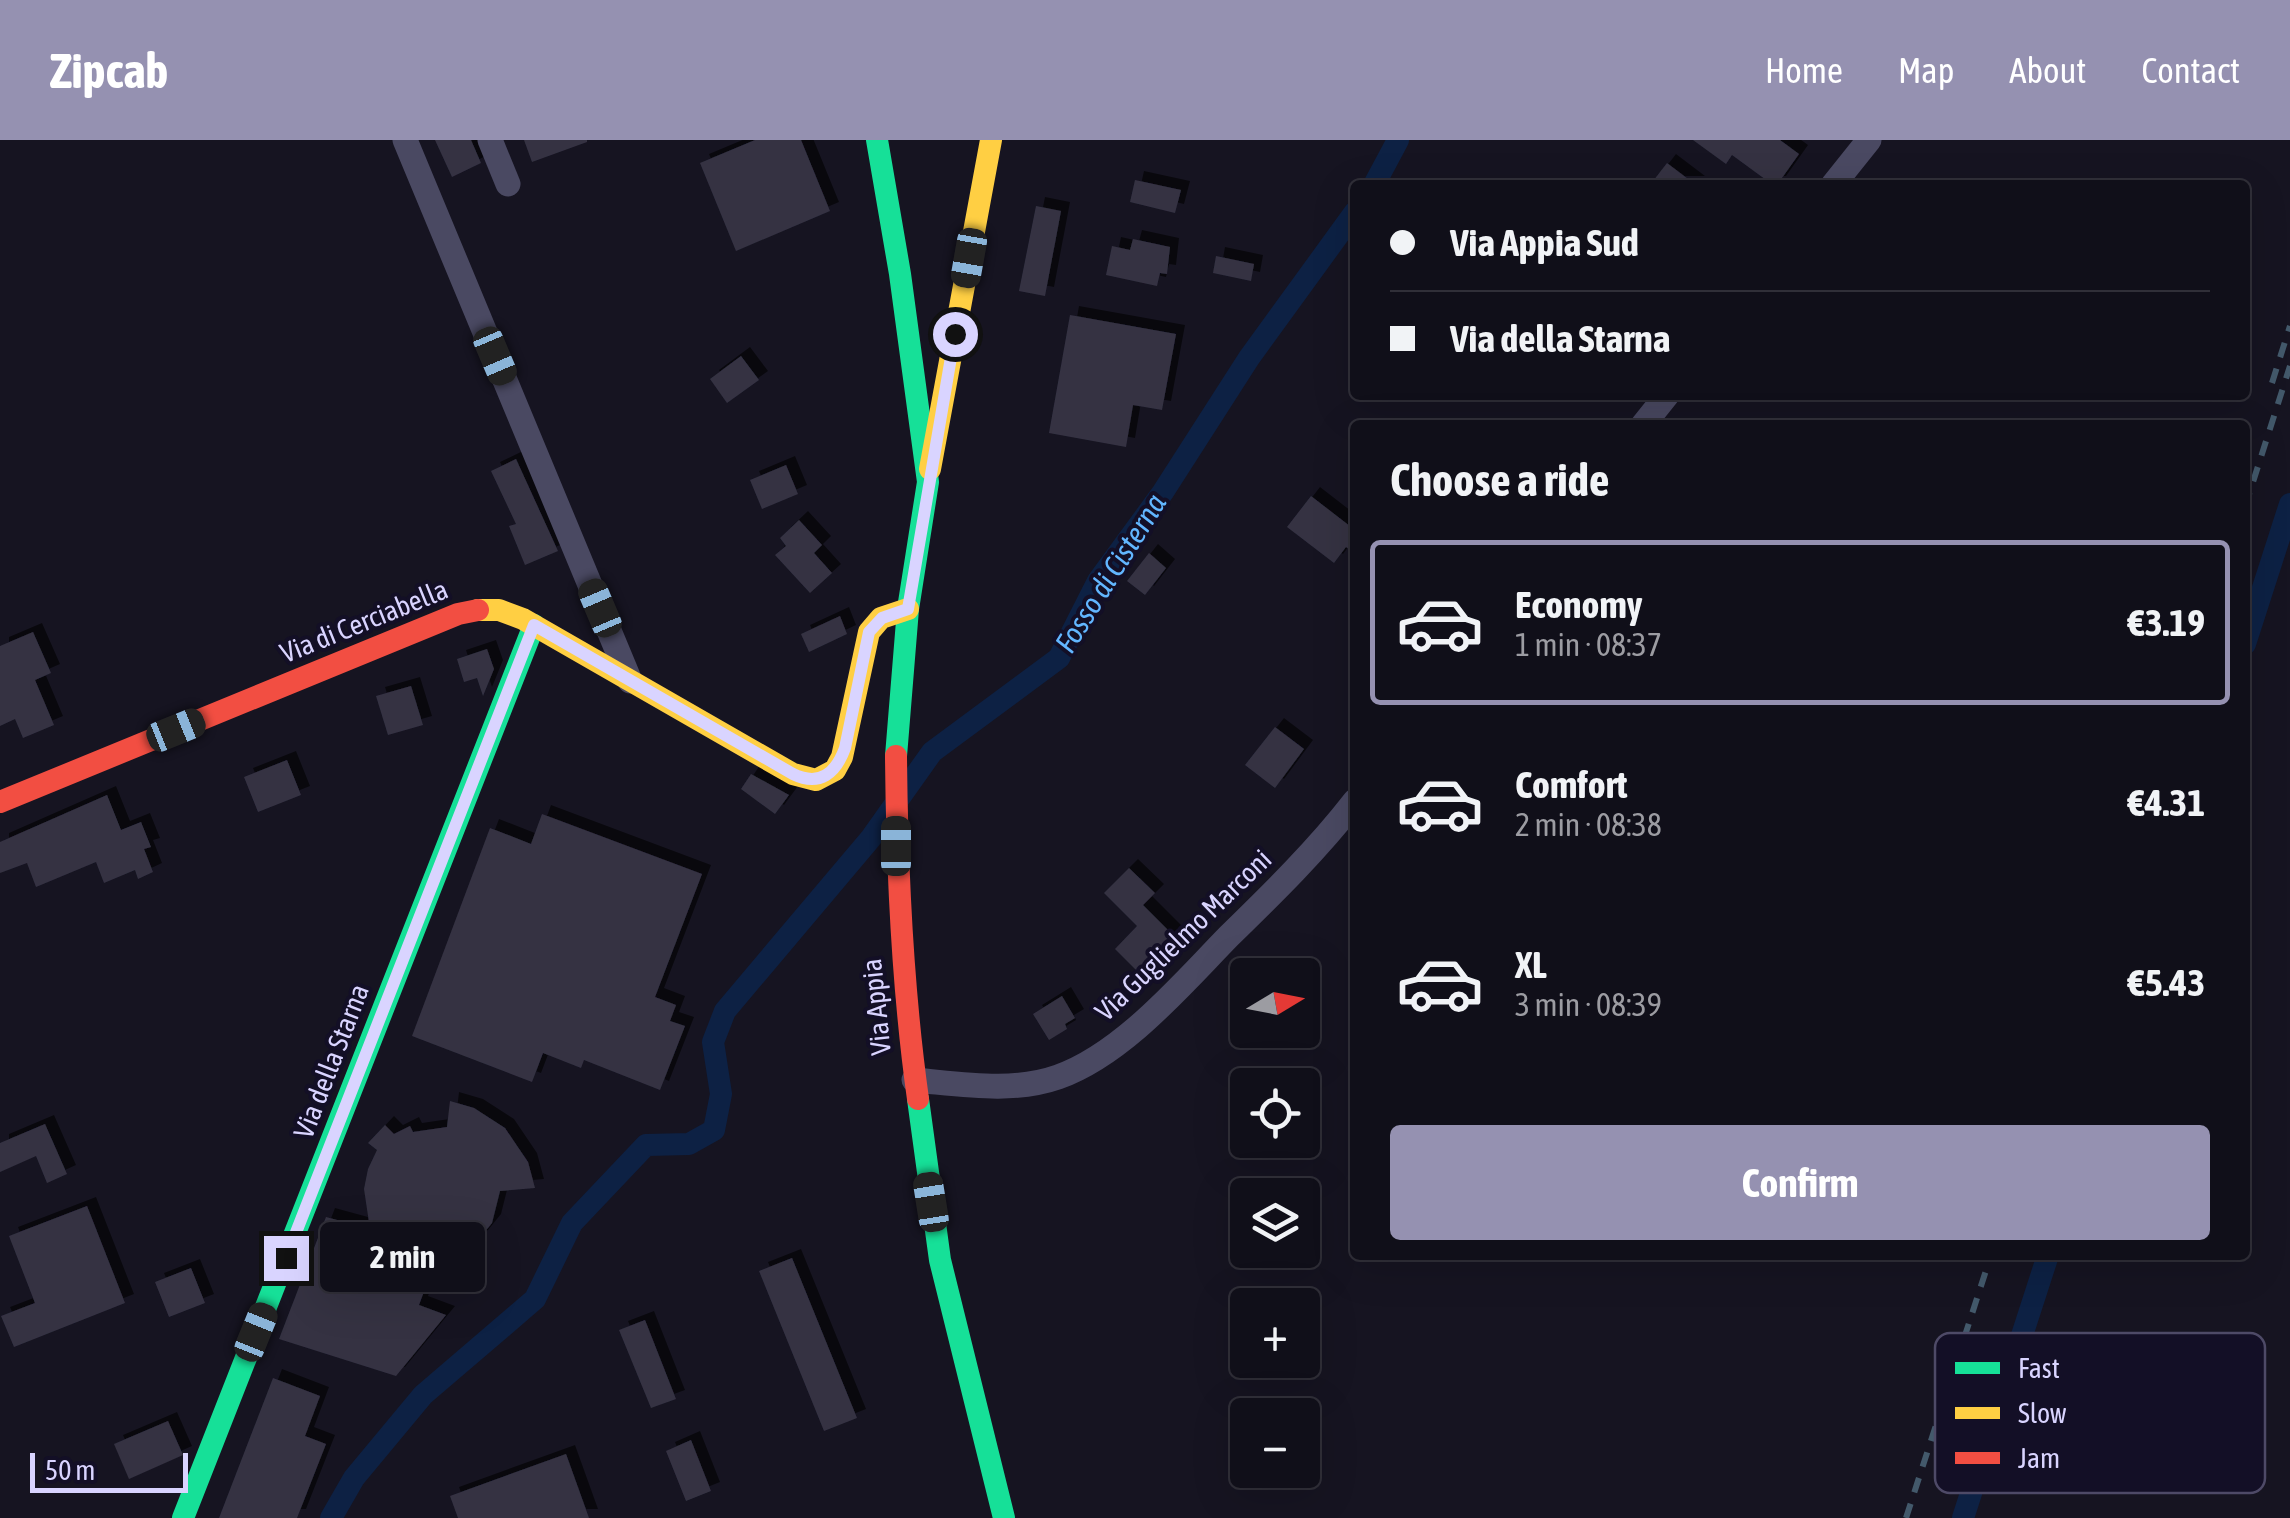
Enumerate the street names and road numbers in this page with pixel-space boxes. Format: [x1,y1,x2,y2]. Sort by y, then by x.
street label: Via di Cerciabella [276,573,452,669]
street label: Via Guglielmo Marconi [1088,843,1278,1027]
street label: Via Appia [855,957,897,1057]
street label: Via della Starna [287,979,375,1143]

